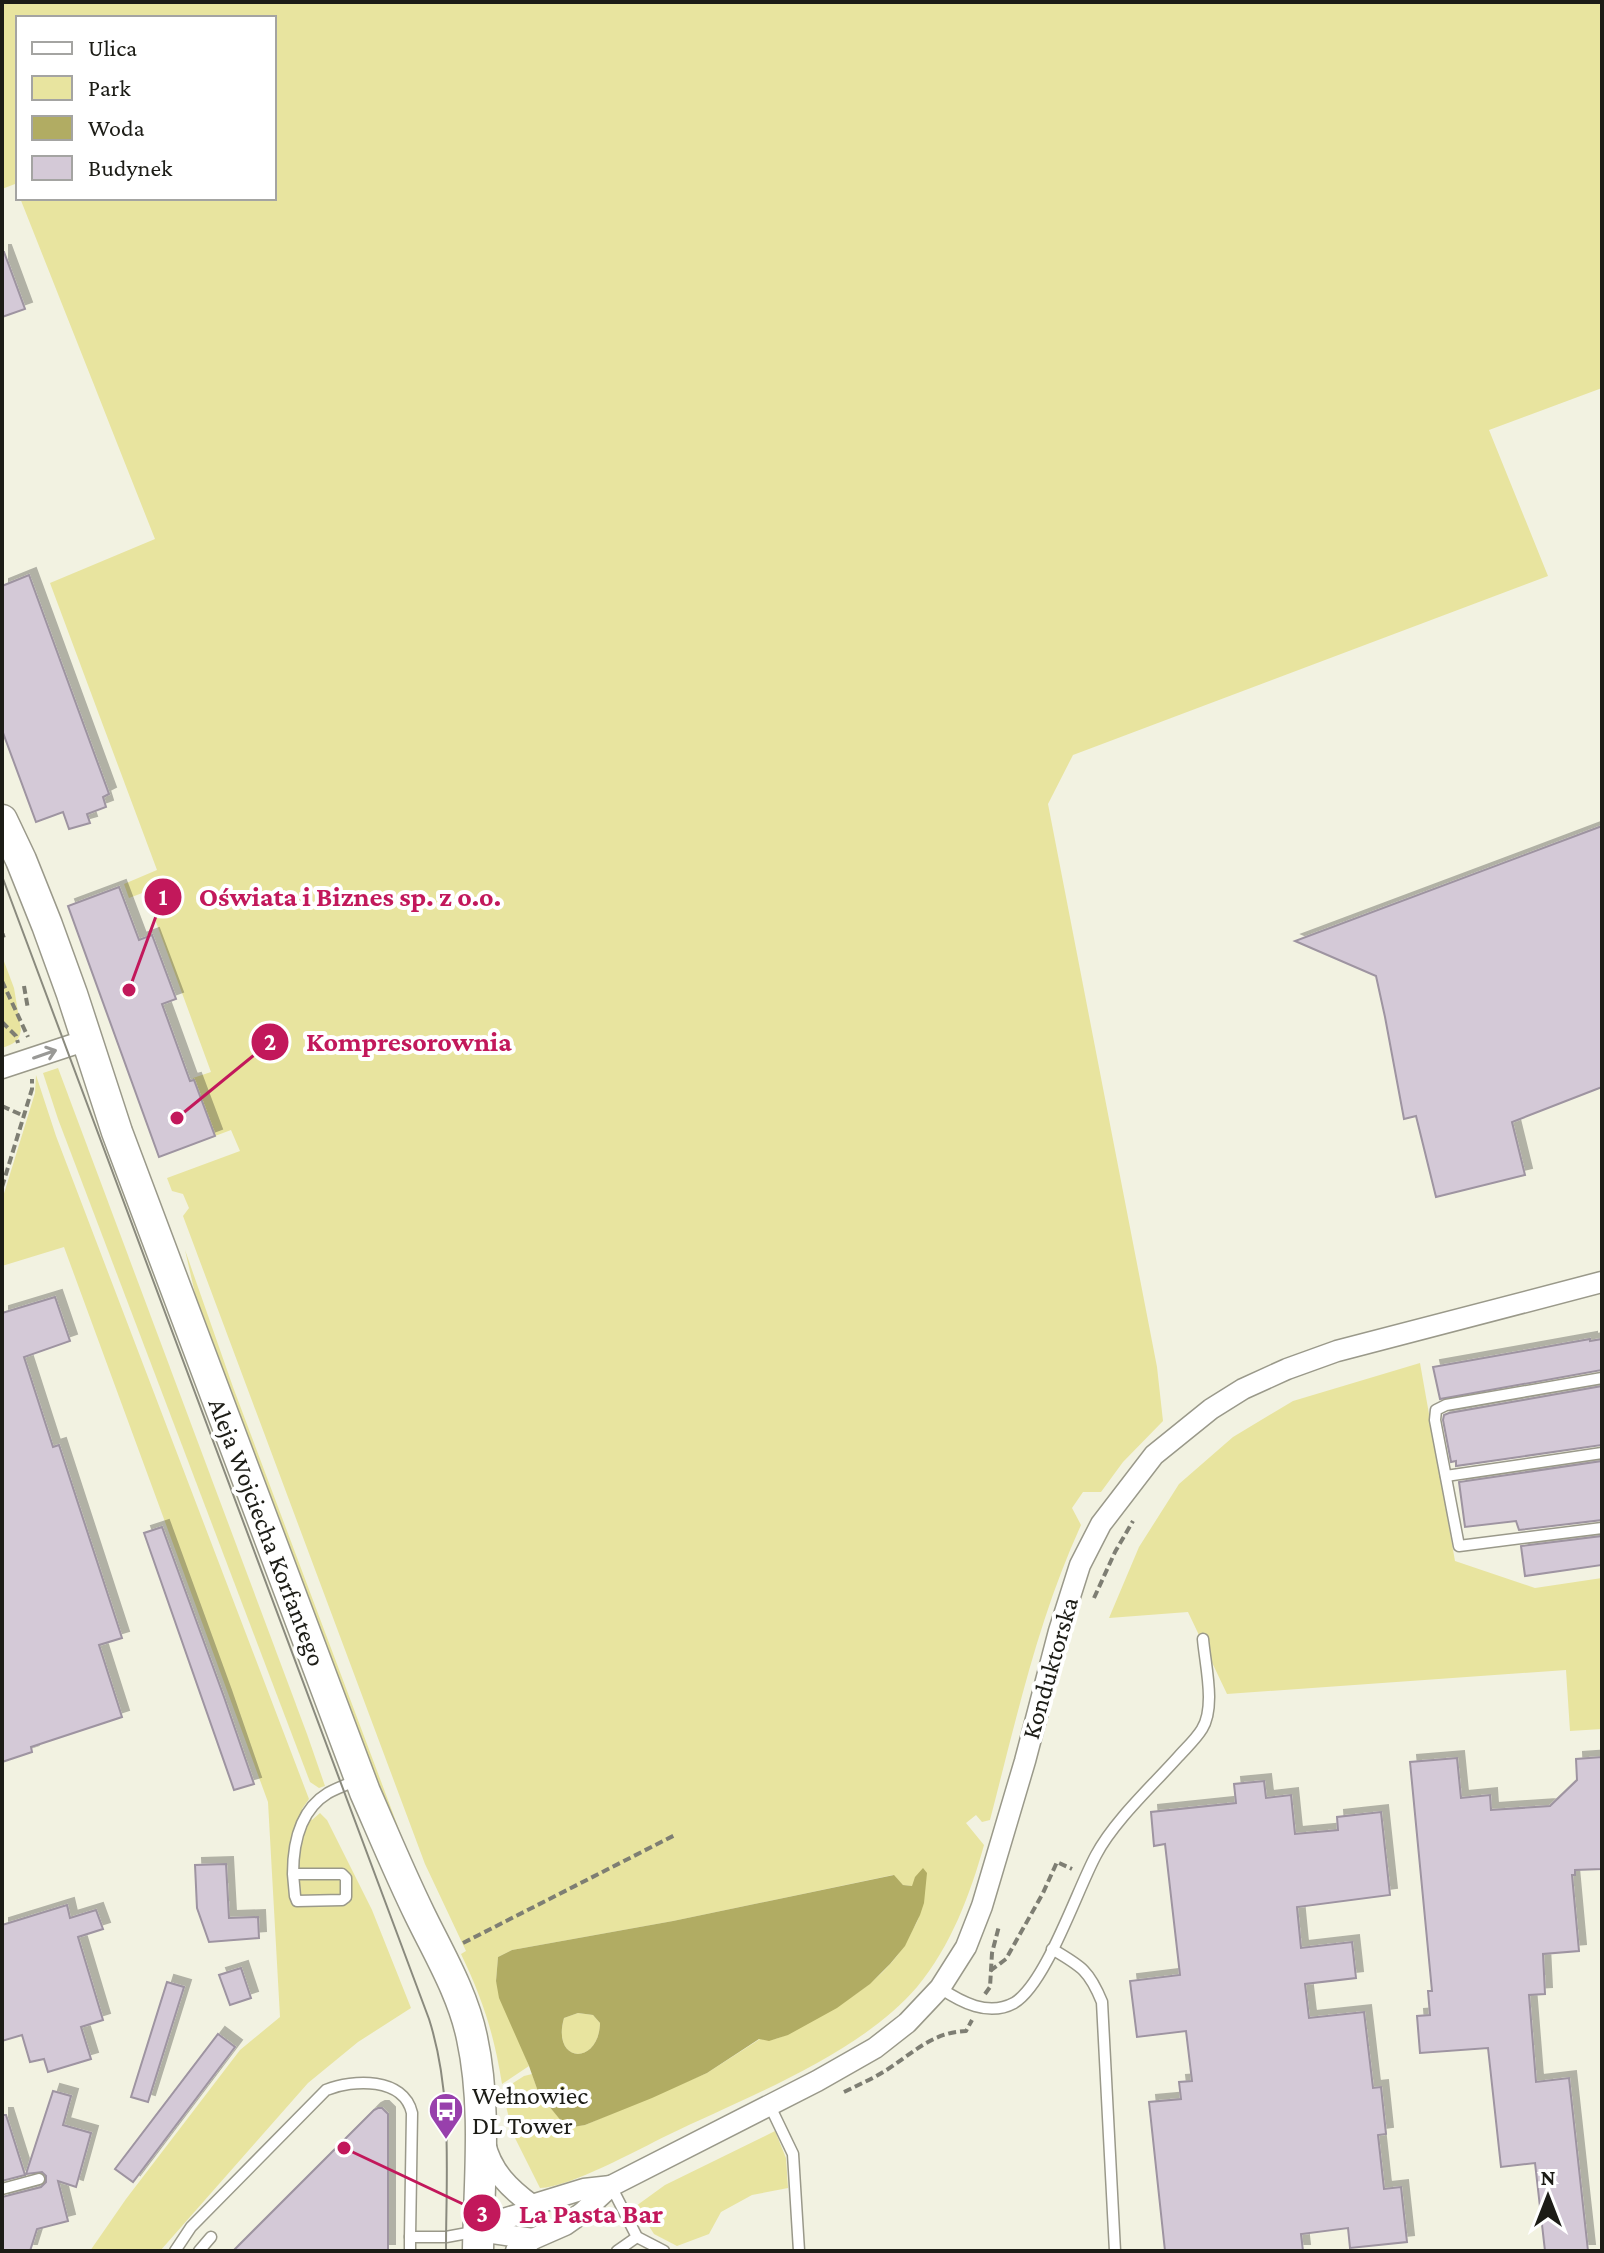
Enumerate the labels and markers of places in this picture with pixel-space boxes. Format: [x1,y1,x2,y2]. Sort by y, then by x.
callout: Oświata i Biznes sp. z o.o. [143,871,517,923]
callout: Kompresorownia [250,1016,528,1068]
place label: Wełnowiec DL Tower [472,2081,588,2140]
bus stop icon: Wełnowiec DL Tower [427,2091,465,2141]
callout: La Pasta Bar [462,2187,679,2239]

